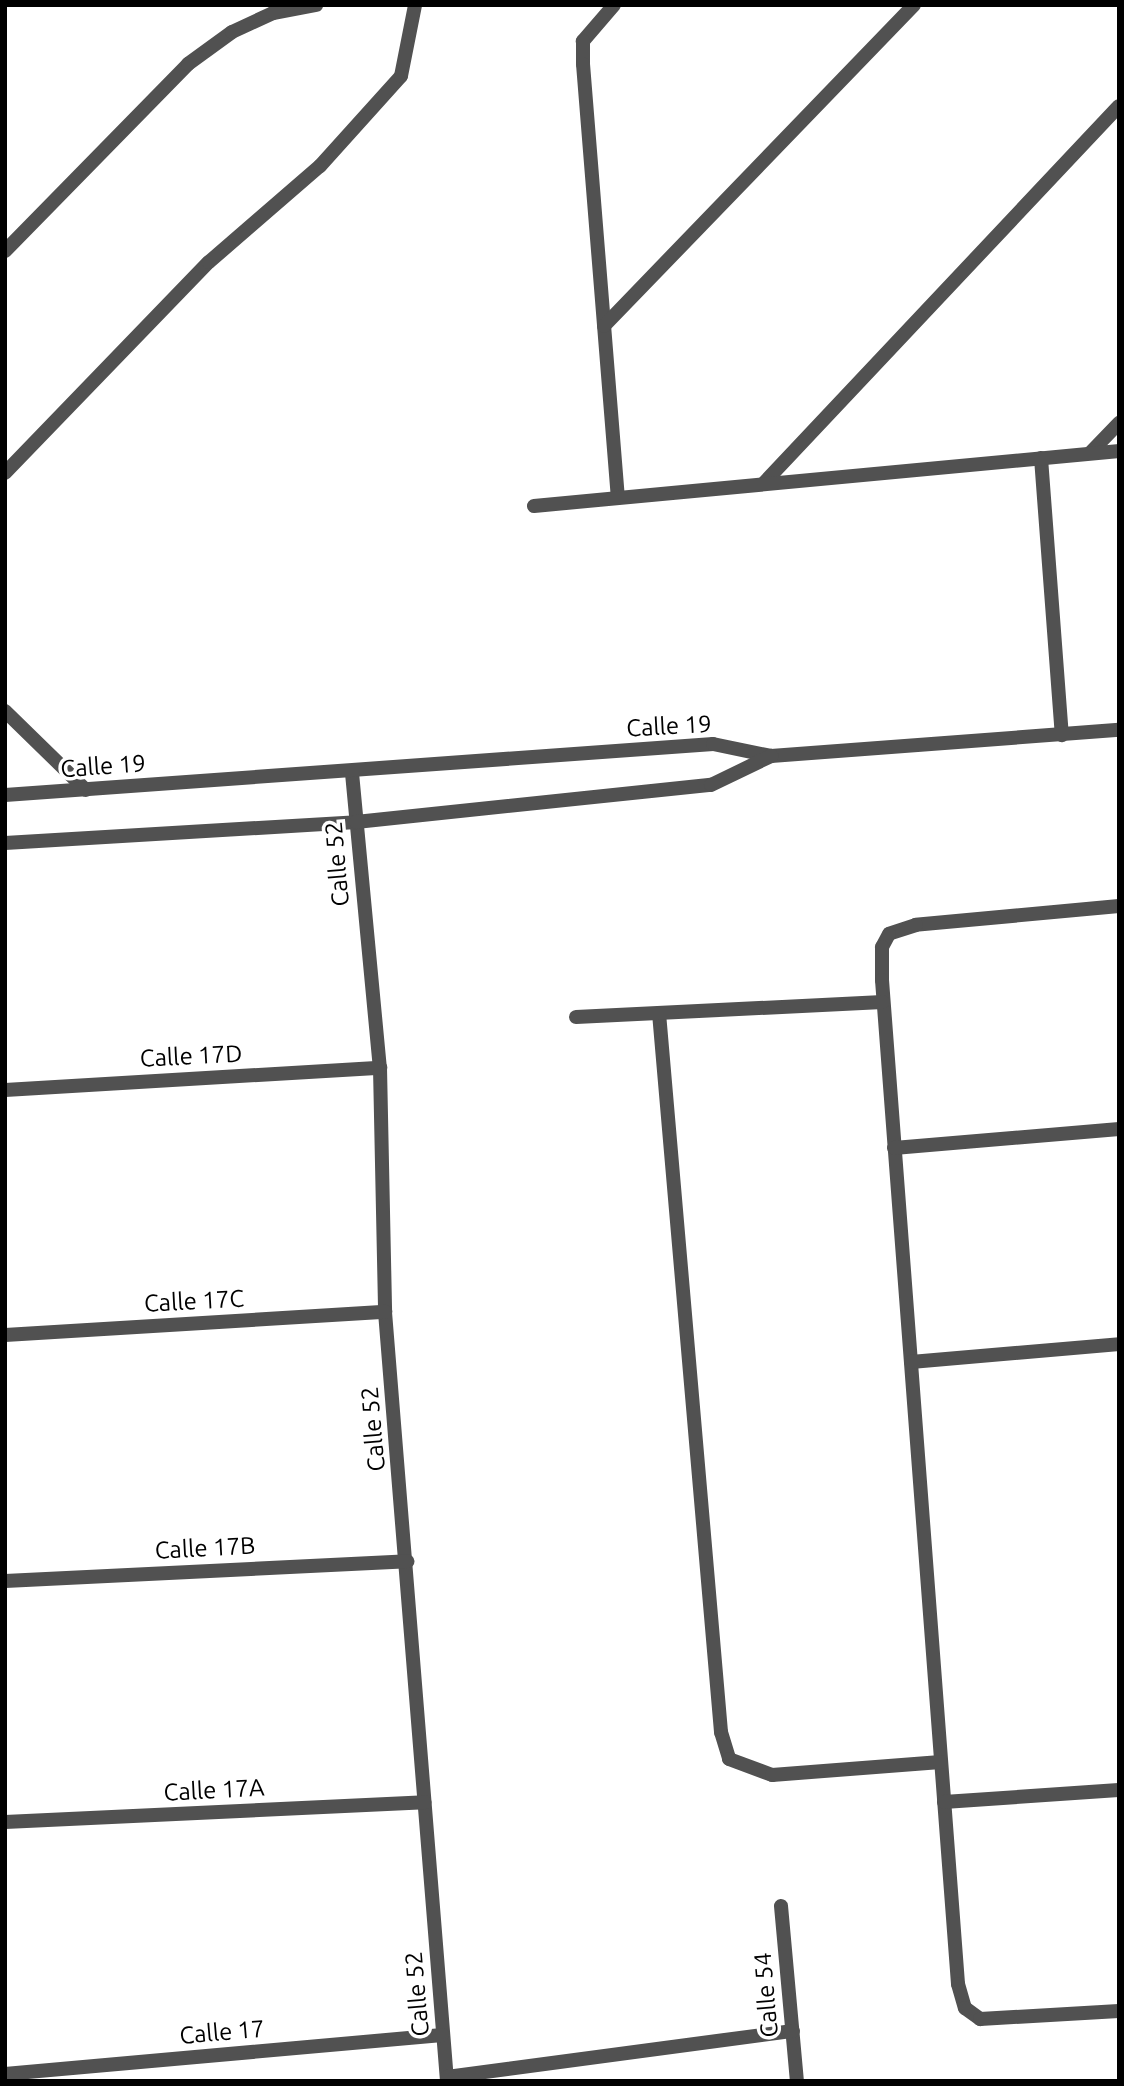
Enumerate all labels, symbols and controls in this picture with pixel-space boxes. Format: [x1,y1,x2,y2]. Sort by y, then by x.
street label: Calle 19 [626,709,712,743]
street label: Calle 19 [59,749,147,783]
street label: Calle 52 [319,820,355,908]
street label: Calle 17D [139,1039,243,1073]
street label: Calle 17C [143,1284,245,1318]
street label: Calle 52 [355,1385,391,1473]
street label: Calle 17B [154,1531,256,1565]
street label: Calle 17A [163,1773,265,1807]
street label: Calle 52 [399,1950,435,2038]
street label: Calle 54 [748,1951,784,2039]
street label: Calle 17 [178,2014,266,2050]

